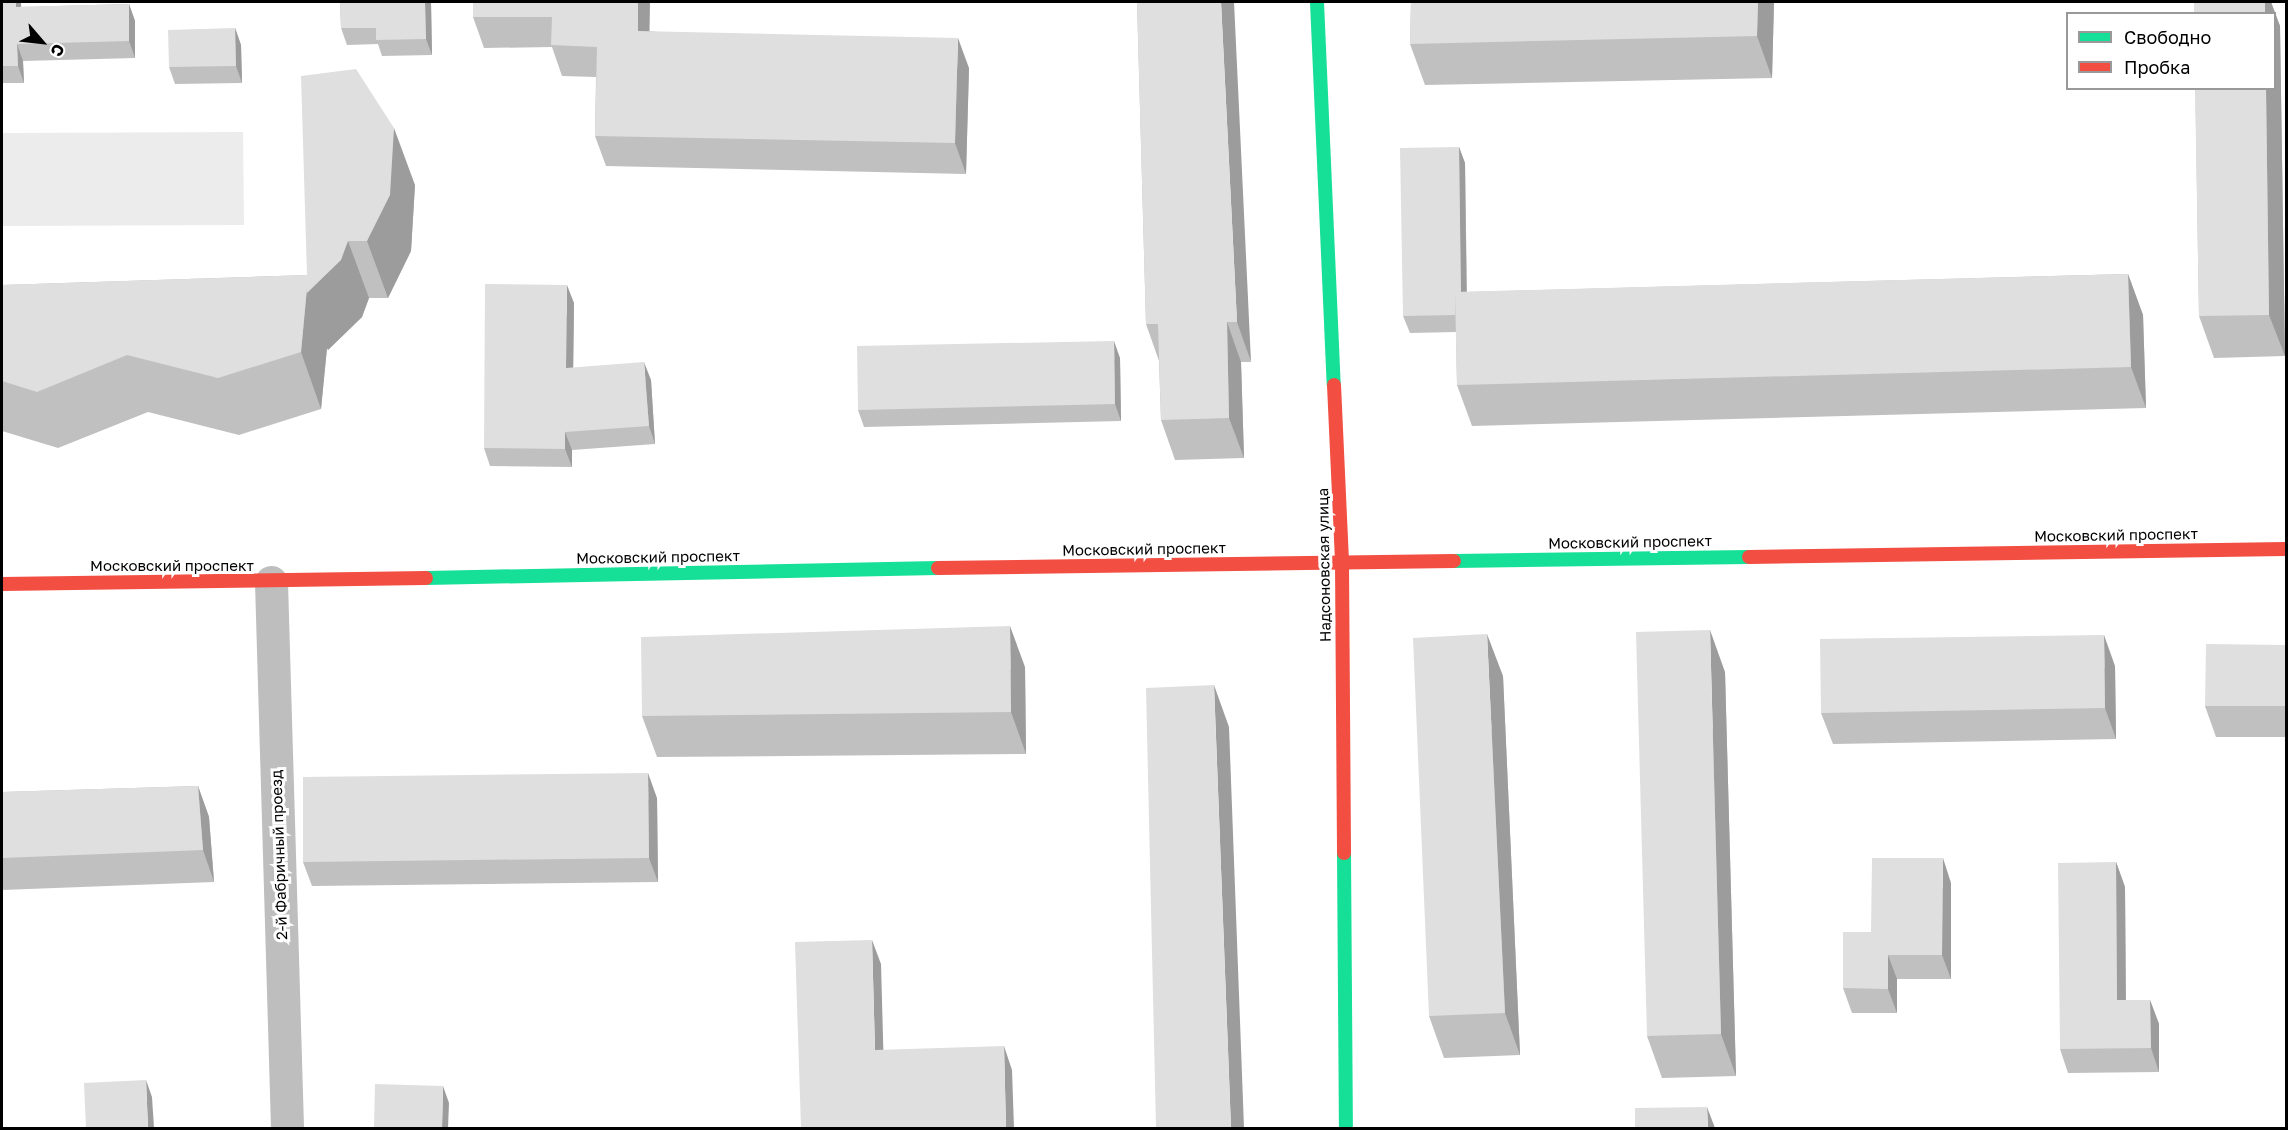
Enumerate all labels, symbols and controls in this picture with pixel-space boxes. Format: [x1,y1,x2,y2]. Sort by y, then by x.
north arrow [12,12,72,72]
legend [2066,12,2276,90]
text: Свободно [2124,26,2211,48]
text: С [46,41,69,60]
text: Пробка [2124,56,2190,78]
street label: Надсоновская улица [1314,488,1334,642]
street label: Московский проспект [2034,525,2198,545]
street label: Московский проспект [1548,532,1712,552]
street label: Московский проспект [1062,539,1226,559]
street label: Московский проспект [576,547,740,567]
street label: Московский проспект [90,557,254,575]
street label: 2-й Фабричный проезд [267,770,291,940]

